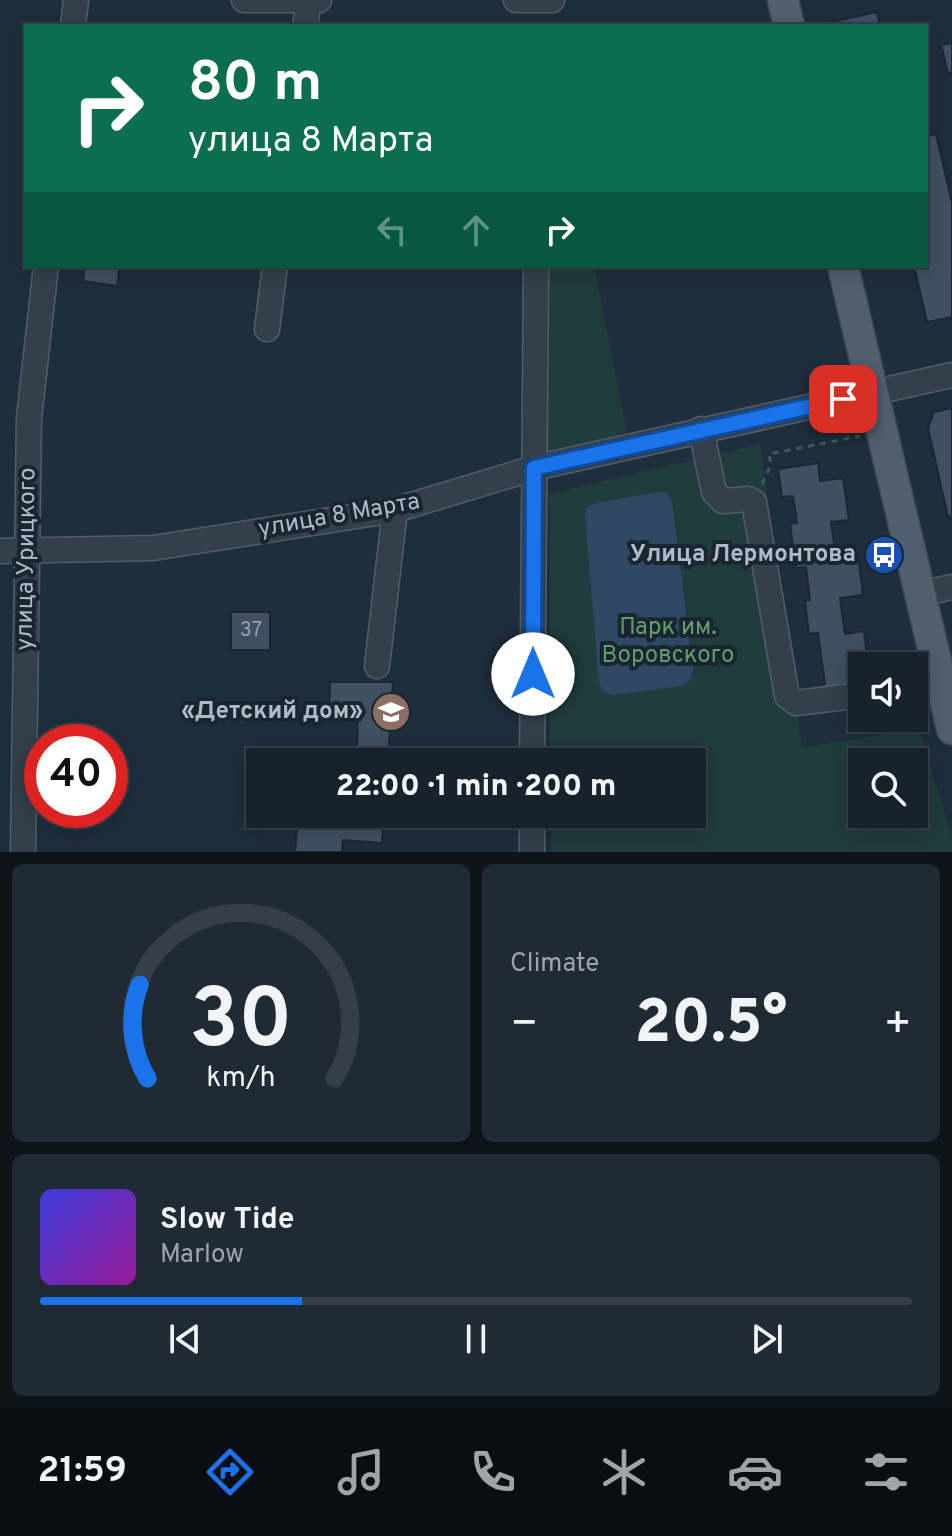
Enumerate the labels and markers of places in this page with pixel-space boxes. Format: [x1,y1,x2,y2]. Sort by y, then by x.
pin [809,365,877,433]
bus stop icon: Улица Лермонтова [863,534,905,576]
place label: Улица Лермонтова [630,540,856,570]
school or university icon: «Детский дом» [370,691,412,733]
place label: «Детский дом» [181,697,363,727]

